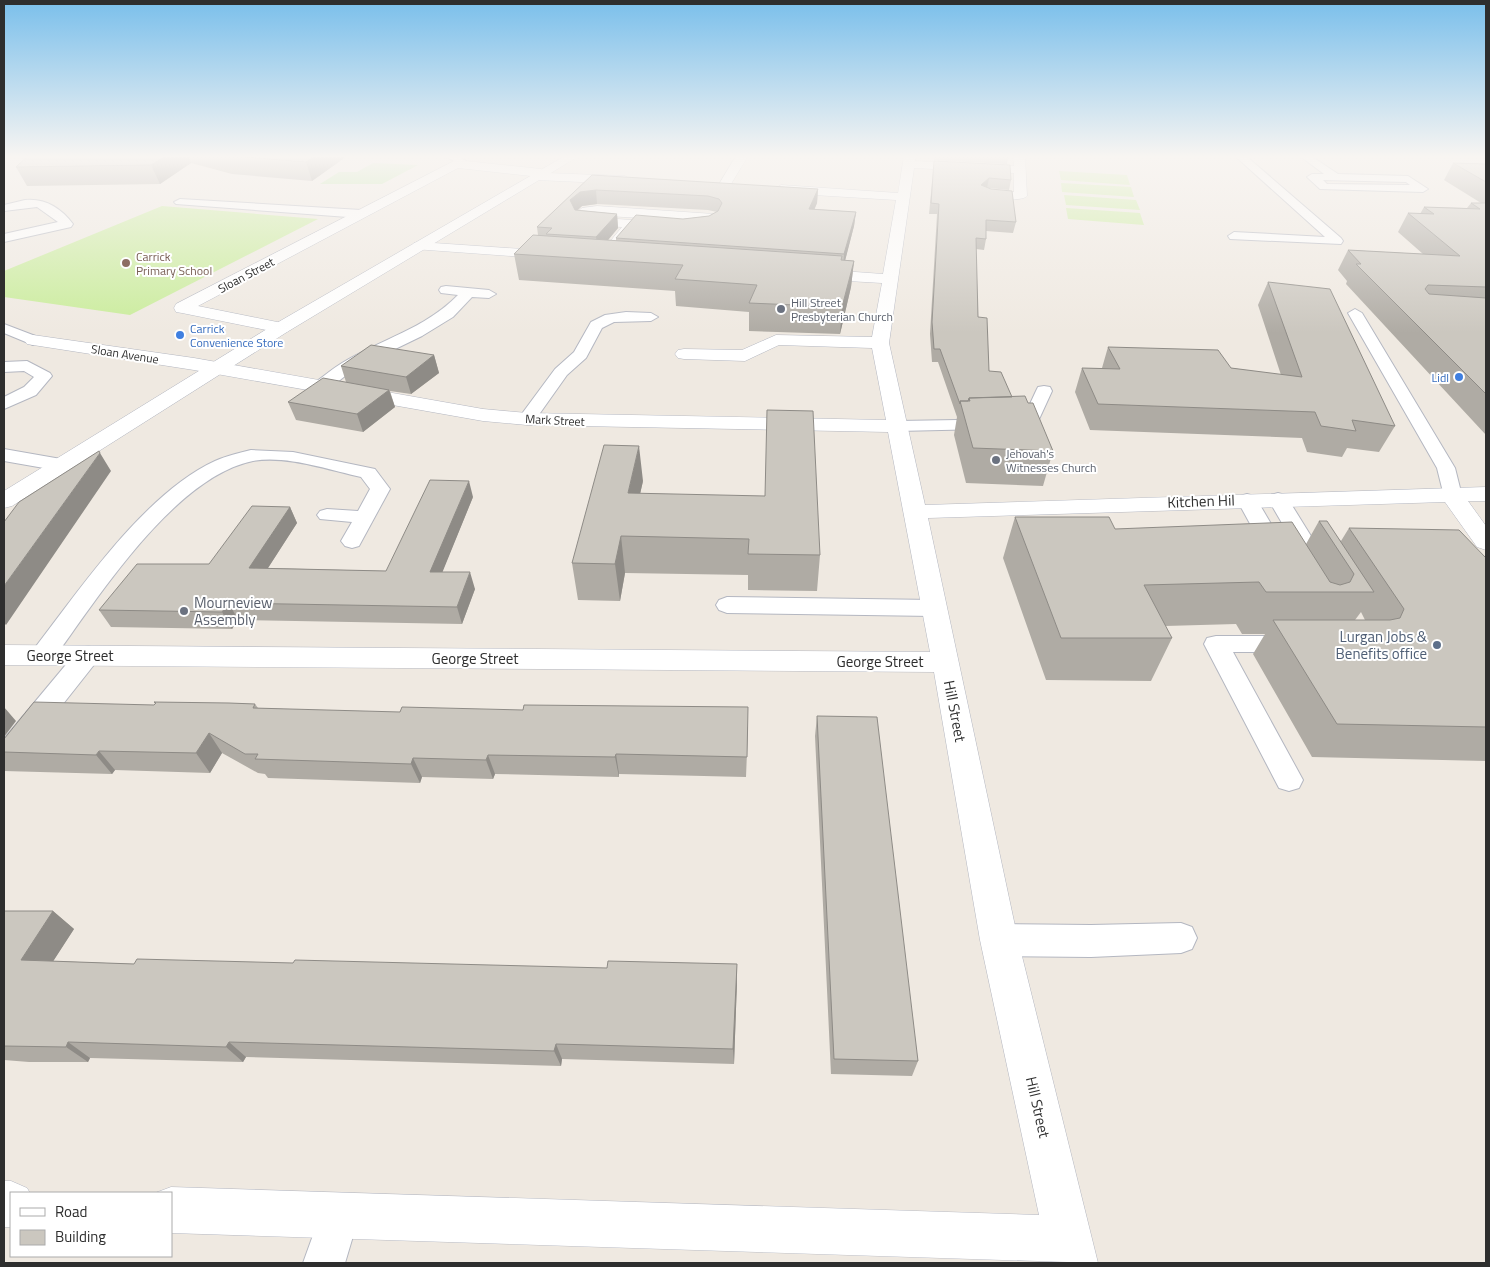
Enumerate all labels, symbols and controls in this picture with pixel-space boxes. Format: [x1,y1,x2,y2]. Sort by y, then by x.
place label: Carrick Primary School [136,247,212,280]
street label: Sloan Street [214,252,278,298]
marker: Carrick Primary School [120,257,132,269]
place label: Hill Street Presbyterian Church [791,293,893,326]
marker: Hill Street Presbyterian Church [775,303,787,315]
place label: Carrick Convenience Store [190,319,283,352]
marker: Carrick Convenience Store [174,329,186,341]
street label: Sloan Avenue [90,339,160,369]
place label: Lidl [1432,368,1449,387]
marker: Lidl [1453,371,1465,383]
street label: Mark Street [525,409,586,431]
place label: Jehovah's Witnesses Church [1006,444,1096,477]
marker: Jehovah's Witnesses Church [990,454,1002,466]
street label: Kitchen Hil [1167,488,1235,514]
place label: Mourneview Assembly [194,591,273,631]
marker: Mourneview Assembly [178,605,190,617]
place label: Lurgan Jobs & Benefits office [1336,625,1428,665]
marker: Lurgan Jobs & Benefits office [1431,639,1443,651]
street label: George Street [26,644,114,667]
street label: George Street [431,647,519,670]
street label: George Street [836,650,924,673]
street label: Hill Street [938,678,972,744]
street label: Hill Street [1020,1074,1056,1141]
legend [10,1192,172,1257]
text: Road [55,1200,87,1223]
text: Building [55,1225,106,1248]

